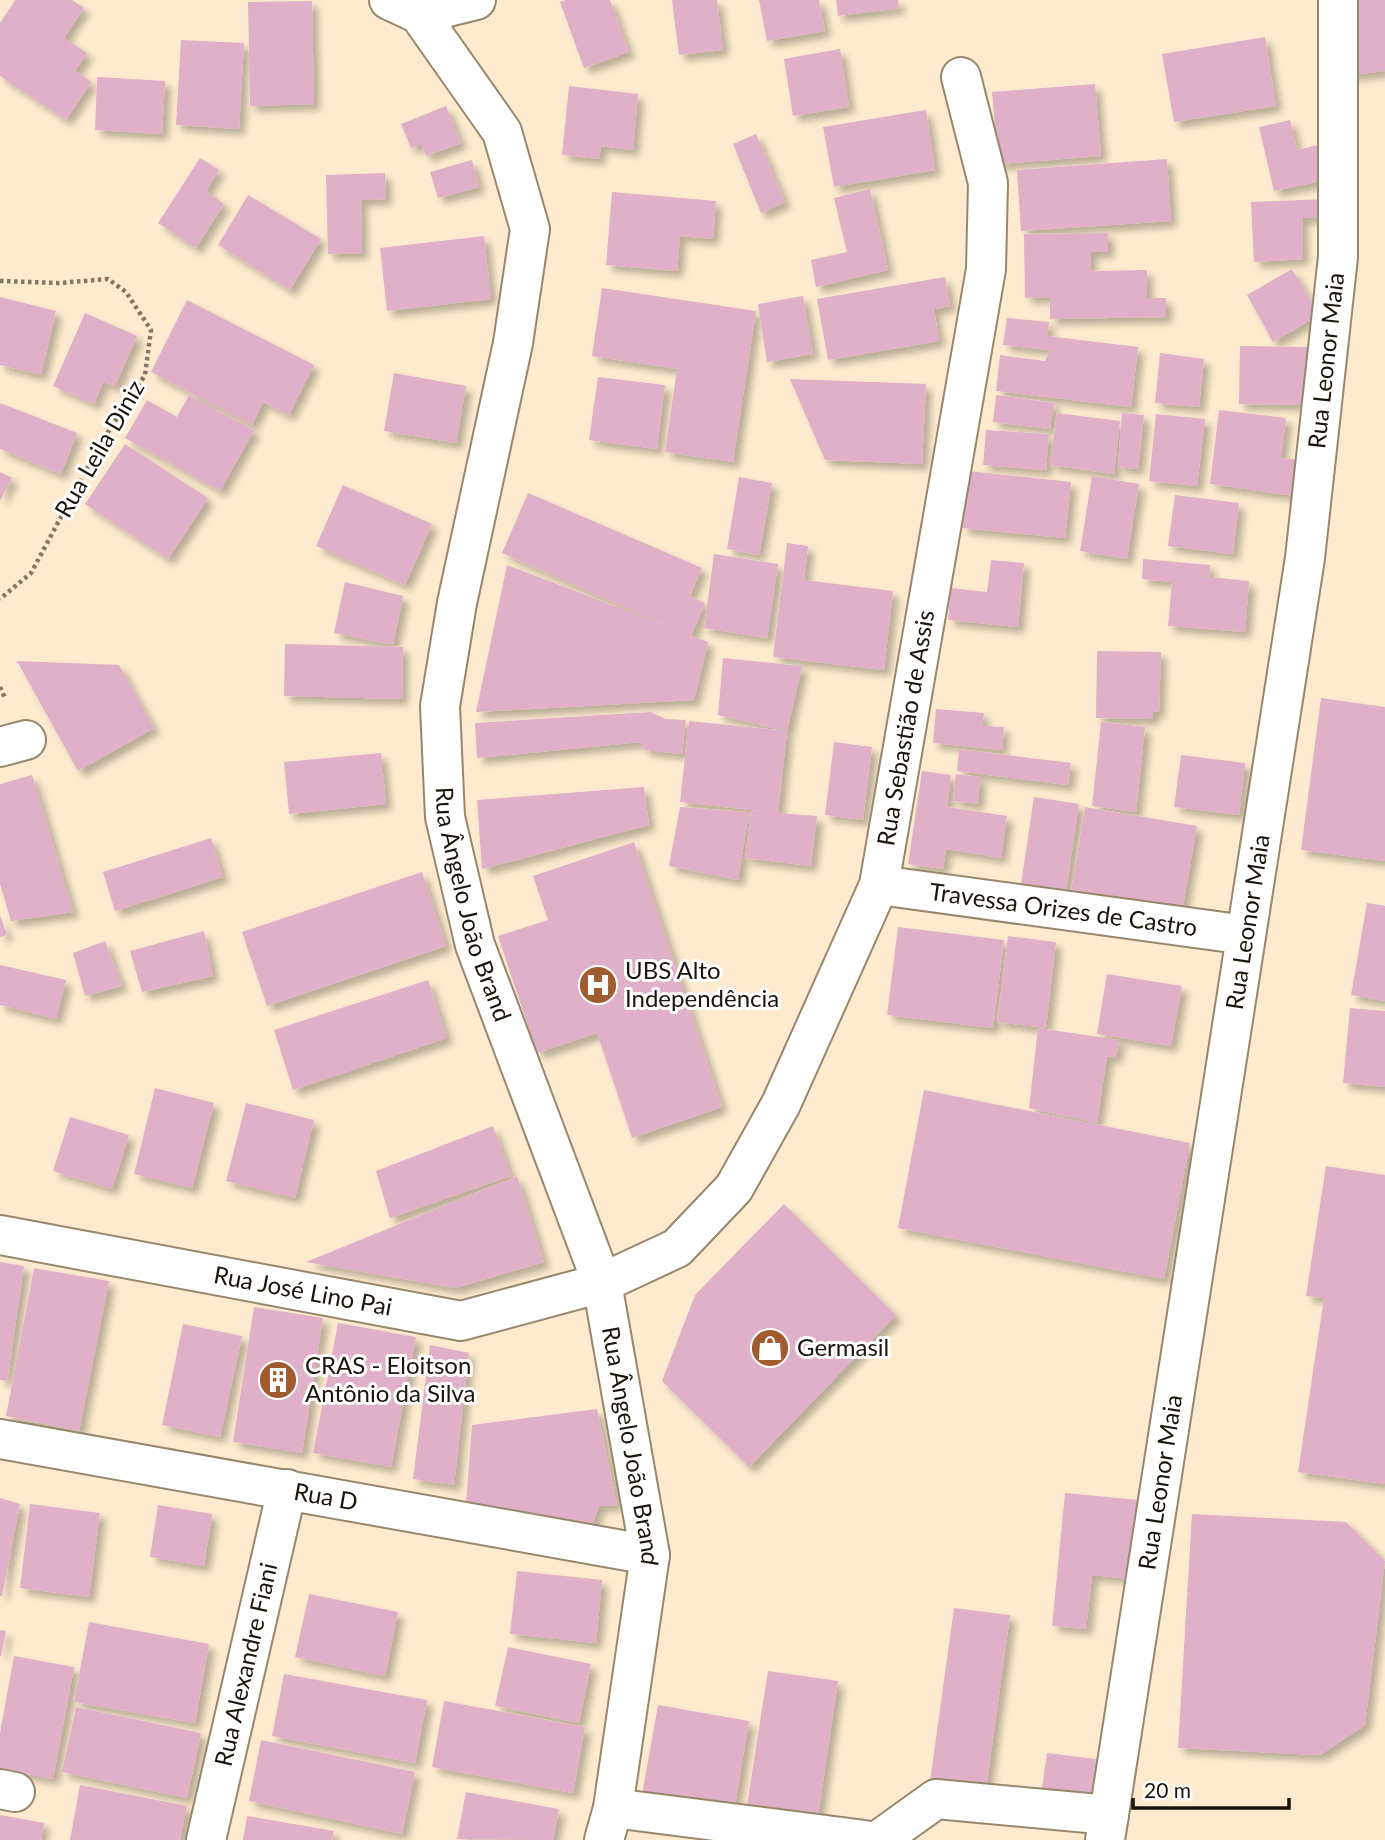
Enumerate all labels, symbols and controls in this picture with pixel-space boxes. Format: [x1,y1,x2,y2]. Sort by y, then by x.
street label: Rua Leonor Maia [1301,271,1349,450]
street label: Rua Leila Diniz [48,374,150,522]
street label: Rua Sebastião de Assis [870,608,939,848]
street label: Rua Ângelo João Brand [431,786,518,1025]
street label: Rua Leonor Maia [1219,832,1275,1011]
street label: Travessa Orizes de Castro [928,876,1199,941]
place label: UBS Alto Independência [625,955,779,1012]
hospital icon: UBS Alto Independência [577,964,619,1006]
street label: Rua José Lino Pai [211,1259,395,1321]
street label: Rua Ângelo João Brand [597,1324,666,1567]
shop icon: Germasil [749,1327,791,1369]
place label: Germasil [797,1332,889,1361]
place label: CRAS - Eloitson Antônio da Silva [305,1350,475,1407]
building icon: CRAS - Eloitson Antônio da Silva [257,1359,299,1401]
street label: Rua Leonor Maia [1131,1393,1187,1572]
street label: Rua D [292,1476,360,1516]
street label: Rua Alexandre Fiani [208,1560,283,1769]
scale bar [1133,1766,1289,1810]
text: 20 m [1144,1777,1191,1802]

